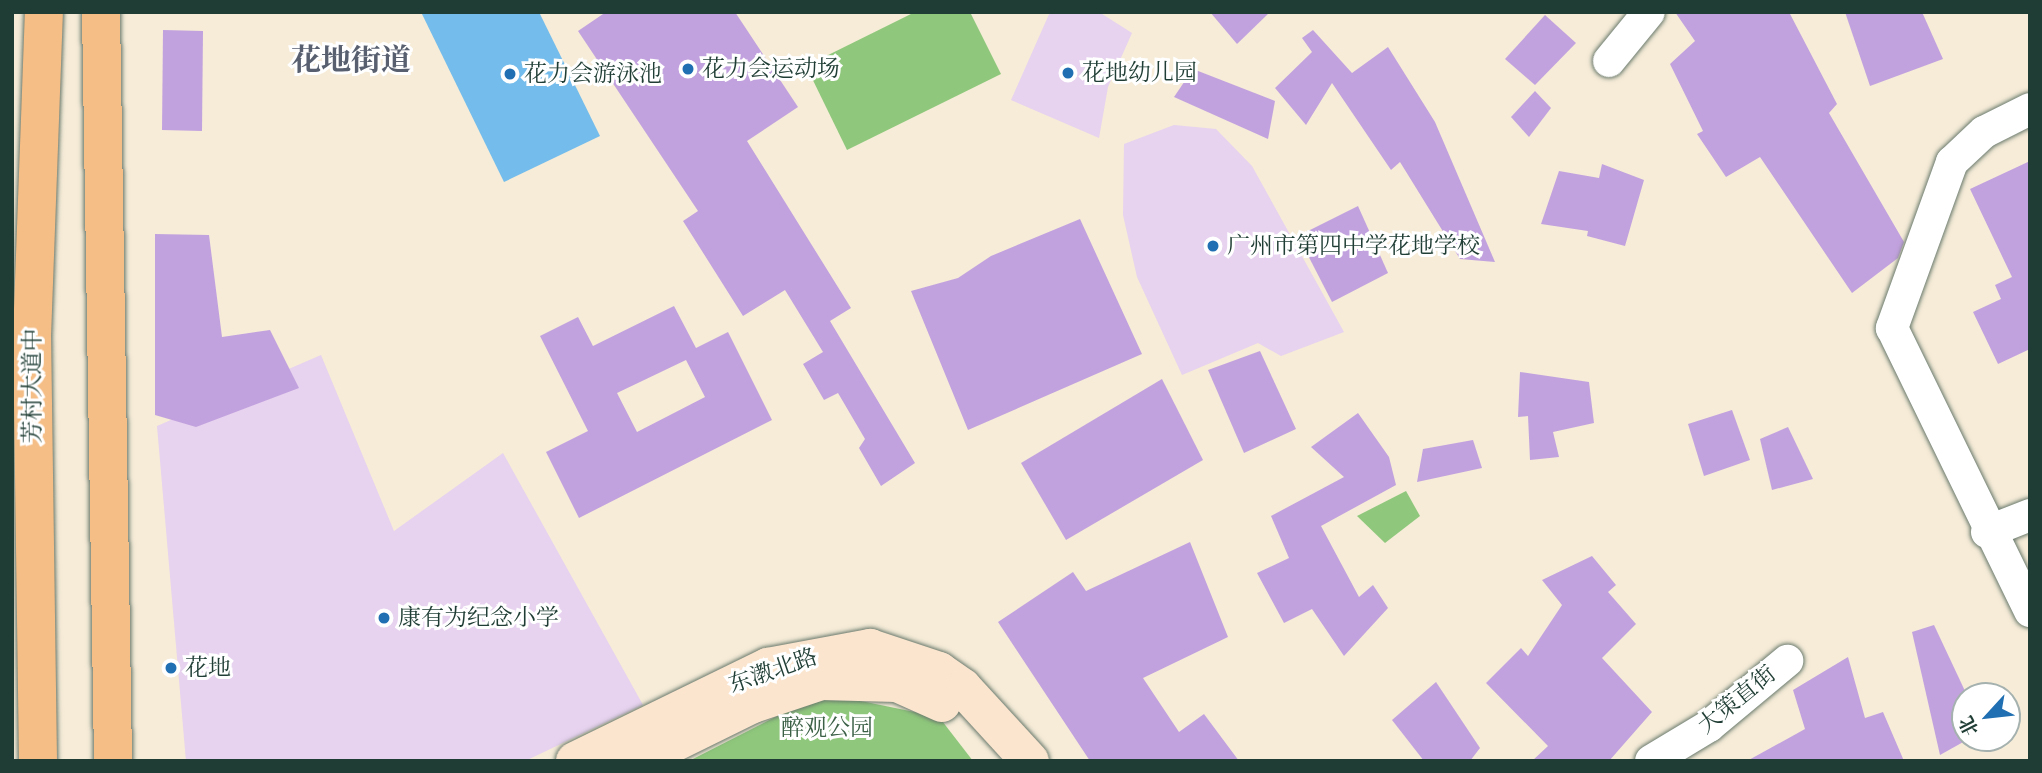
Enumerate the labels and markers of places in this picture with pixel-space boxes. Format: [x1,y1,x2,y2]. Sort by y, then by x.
place label: 花力会运动场 [702,55,840,83]
place label: 花地幼儿园 [1082,59,1197,87]
place label: 花力会游泳池 [524,60,662,88]
marker: 花力会运动场 [680,61,696,77]
marker: 花地幼儿园 [1060,65,1076,81]
marker: 花力会游泳池 [502,66,518,82]
place label: 广州市第四中学花地学校 [1227,232,1480,260]
marker: 广州市第四中学花地学校 [1205,238,1221,254]
place label: 康有为纪念小学 [398,604,559,632]
marker: 康有为纪念小学 [376,610,392,626]
place label: 花地 [185,654,231,682]
marker: 花地 [163,660,179,676]

